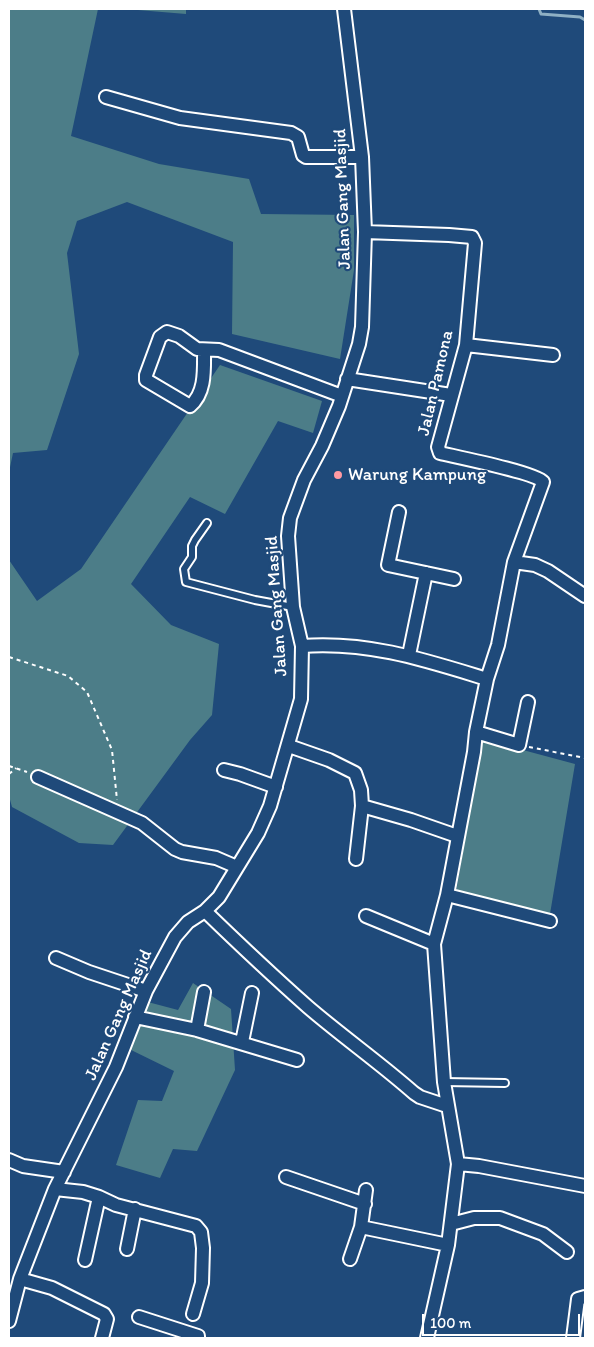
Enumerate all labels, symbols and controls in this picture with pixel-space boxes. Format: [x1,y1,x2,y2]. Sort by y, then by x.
street label: Jalan Gang Masjid [330,128,356,270]
street label: Jalan Pamona [413,328,459,438]
place label: Warung Kampung [348,464,486,486]
marker: Warung Kampung [332,469,344,481]
street label: Jalan Gang Masjid [261,535,293,677]
street label: Jalan Gang Masjid [80,946,158,1084]
scale bar [424,1304,582,1336]
text: 100 m [430,1314,471,1332]

